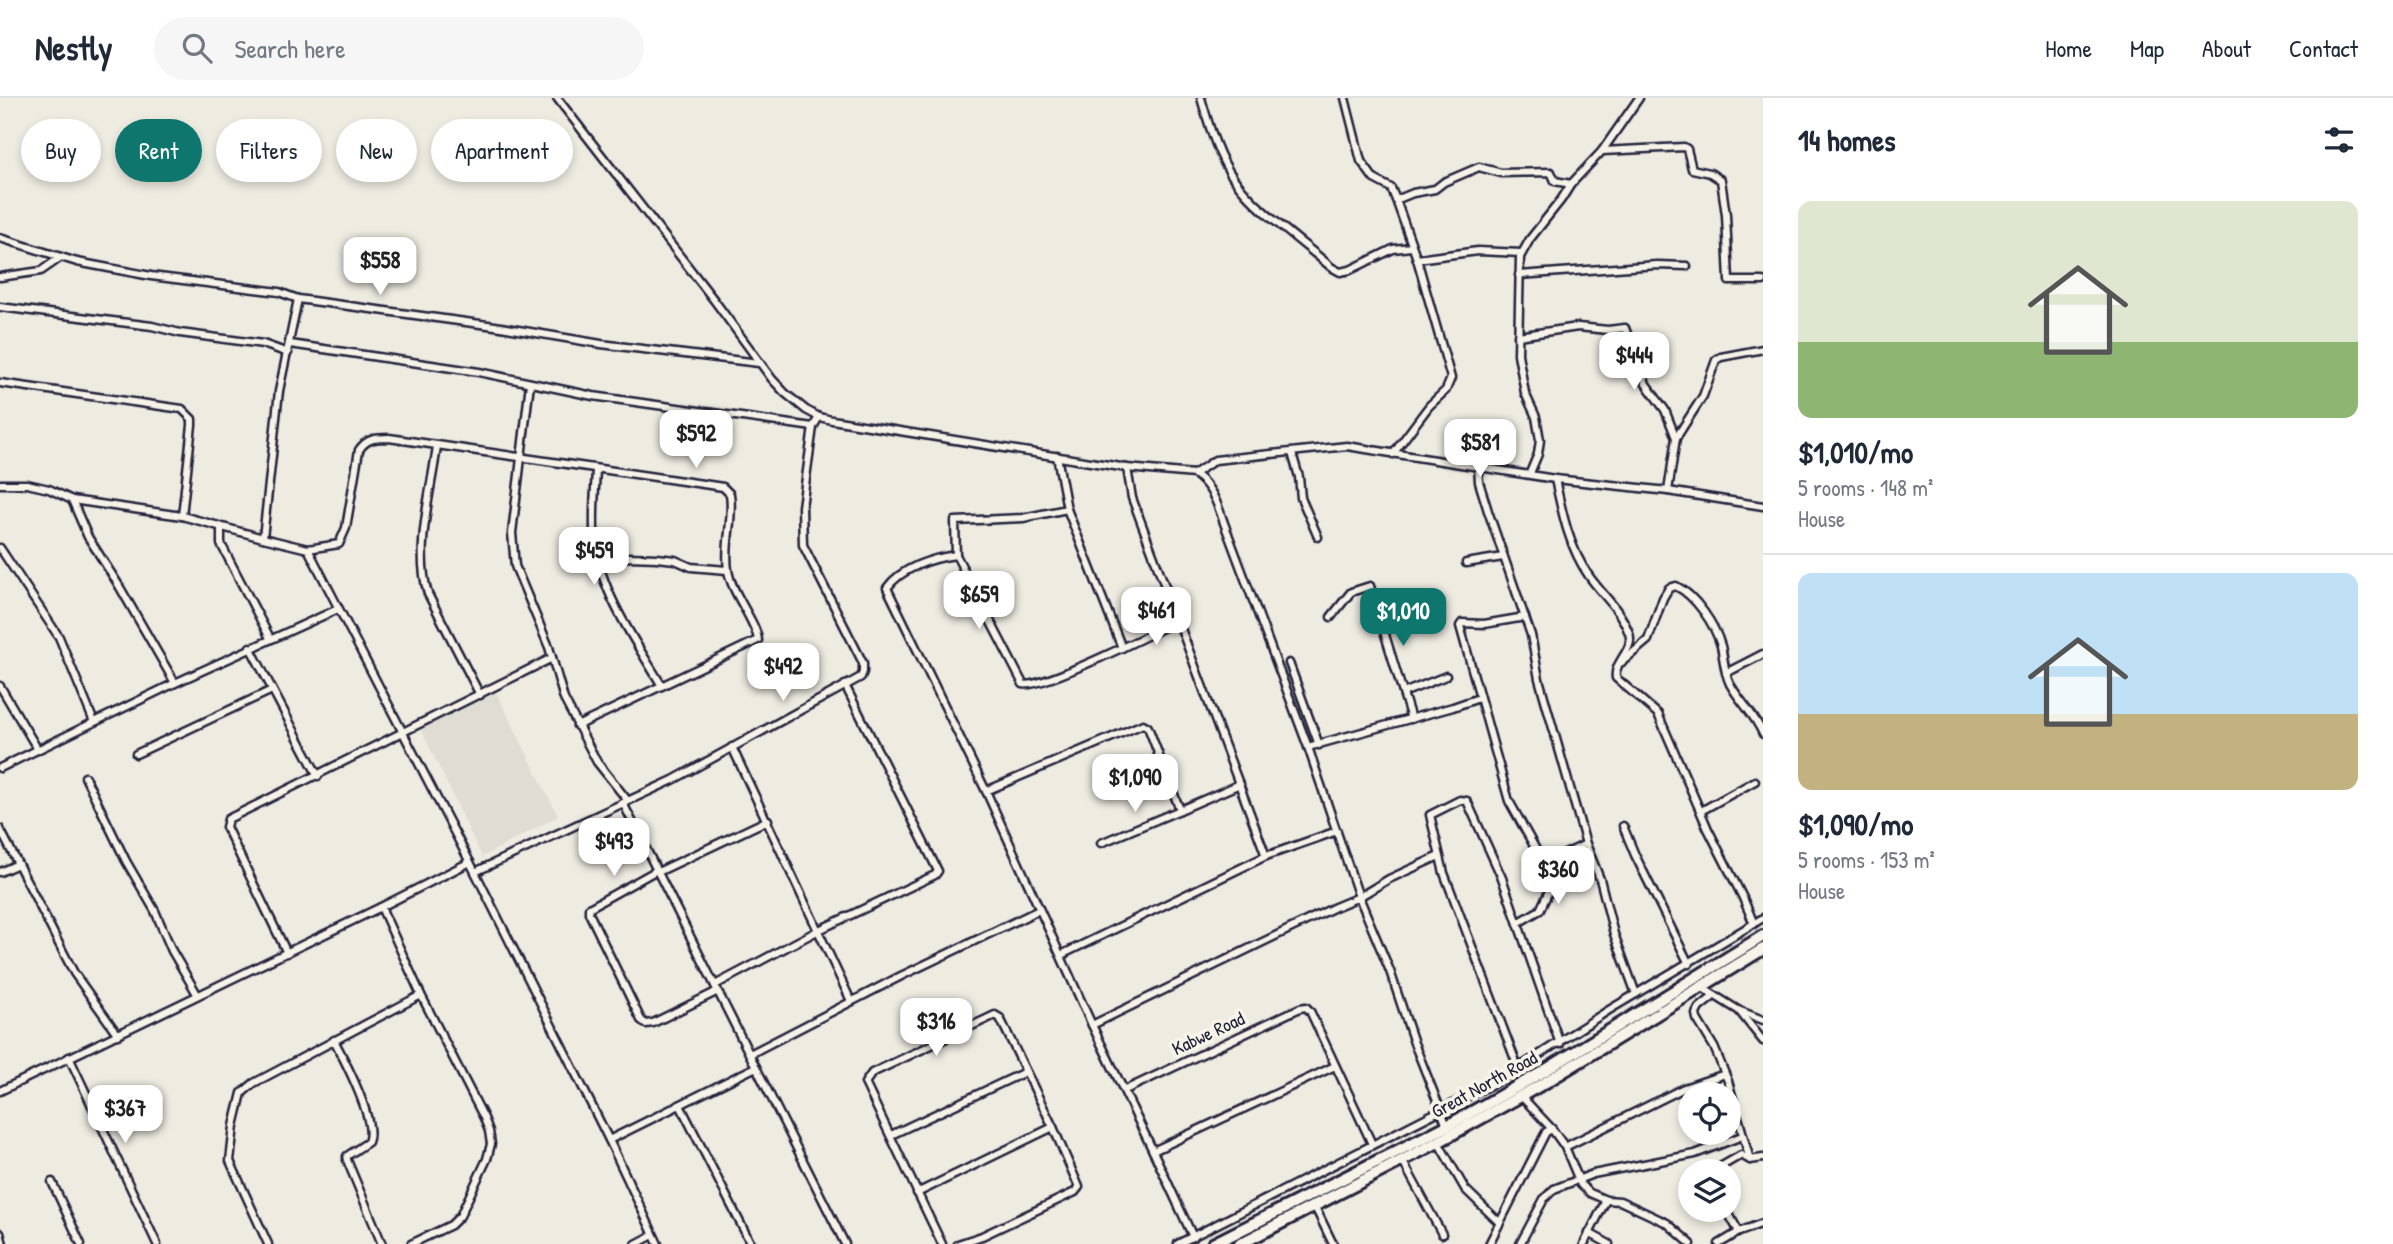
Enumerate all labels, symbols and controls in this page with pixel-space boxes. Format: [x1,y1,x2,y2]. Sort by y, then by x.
search box [154,17,644,80]
text: Nestly [35,26,112,70]
icon: search [178,29,216,67]
text: Search here [234,31,346,66]
text: Home [2045,32,2092,64]
text: Map [2130,32,2164,64]
text: About [2202,32,2251,64]
text: Contact [2289,32,2358,64]
chip: Buy [21,119,101,182]
chip: Rent [115,119,202,182]
chip: Filters [216,119,322,182]
chip: New [336,119,417,182]
chip: Apartment [431,119,573,182]
text: 14 homes [1798,120,1896,160]
icon: filters [2320,121,2358,159]
pin: $558 [339,238,421,297]
text: $558 [359,244,401,275]
icon: home [2015,247,2141,373]
pin: $444 [1593,332,1675,392]
text: $444 [1615,339,1653,370]
pin: $592 [655,410,737,470]
text: $592 [676,417,716,448]
pin: $581 [1439,420,1521,479]
text: $581 [1460,426,1500,457]
text: $1,010/mo [1798,432,1913,472]
text: 5 rooms · 148 m² [1798,472,1933,503]
text: House [1798,503,1845,534]
pin: $459 [553,528,635,587]
text: $459 [575,534,613,565]
pin: $659 [938,572,1020,631]
text: $659 [959,578,999,609]
pin: $461 [1115,588,1197,647]
pin: $1,010 [1346,588,1460,648]
text: $461 [1137,594,1175,625]
text: $1,010 [1376,595,1430,626]
icon: home [2015,619,2141,745]
pin: $492 [742,644,824,703]
text: $492 [763,650,803,681]
pin: $1,090 [1078,754,1192,814]
text: $1,090 [1108,761,1162,792]
text: $1,090/mo [1798,804,1913,844]
pin: $493 [573,818,655,878]
text: $493 [594,825,634,856]
text: 5 rooms · 153 m² [1798,844,1935,875]
pin: $360 [1517,846,1599,906]
text: $360 [1537,853,1579,884]
text: House [1798,875,1845,906]
pin: $316 [895,998,977,1058]
text: $316 [916,1005,956,1036]
street label: Kabwe Road [1168,1005,1249,1061]
street label: Great North Road [1426,1044,1542,1124]
map controls [1678,1082,1741,1222]
button: locate [1678,1082,1741,1145]
pin: $367 [84,1086,166,1145]
text: $367 [104,1092,146,1123]
button: layers [1678,1159,1741,1222]

